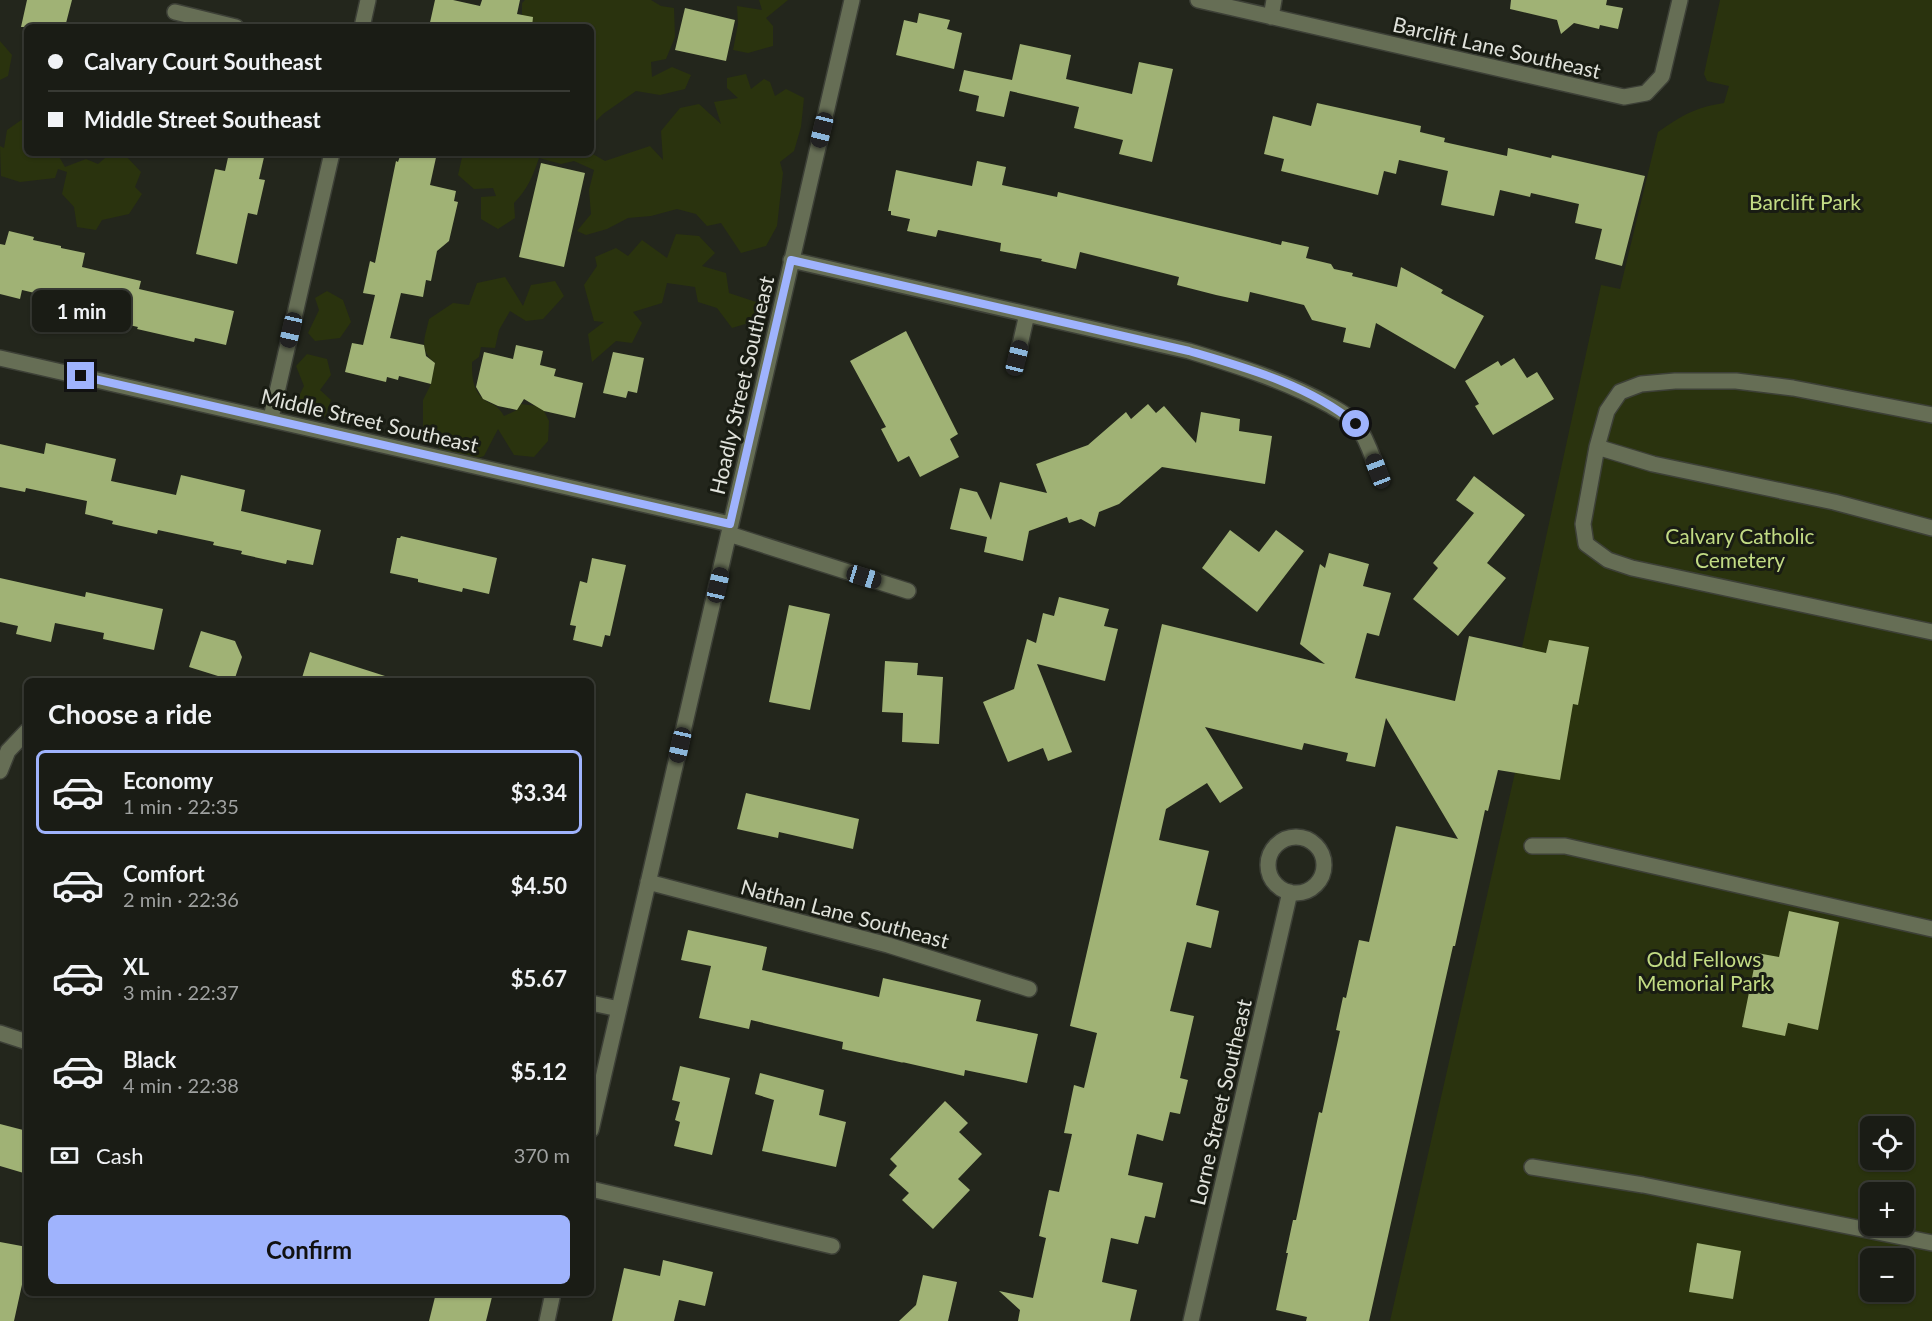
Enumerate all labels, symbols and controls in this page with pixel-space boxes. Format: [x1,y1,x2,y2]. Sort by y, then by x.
street label: Barclift Lane Southeast [1391,11,1604,83]
text: Calvary Court Southeast [84,48,322,75]
text: Middle Street Southeast [84,106,321,133]
car [809,110,835,150]
park label: Barclift Park [1749,189,1861,214]
street label: Hoadly Street Southeast [704,273,778,497]
callout: 1 min [32,289,130,331]
text: 1 min [57,299,106,323]
car [278,310,304,350]
car [1004,338,1030,378]
route end [67,362,94,389]
street label: Middle Street Southeast [259,383,482,457]
route start [1342,410,1369,437]
car [1363,451,1393,491]
park label: Calvary Catholic Cemetery [1665,523,1815,572]
car [844,563,884,591]
car [705,565,731,605]
text: Choose a ride [48,697,212,730]
car [667,725,693,765]
icon: car [51,765,105,819]
text: Economy [123,767,213,794]
text: $3.34 [511,779,567,806]
text: 1 min · 22:35 [123,794,239,818]
icon: car [51,858,105,912]
text: Comfort [123,860,205,887]
text: $4.50 [511,872,567,899]
street label: Nathan Lane Southeast [738,873,952,953]
text: 2 min · 22:36 [123,887,239,911]
park label: Odd Fellows Memorial Park [1637,946,1771,995]
icon: car [51,951,105,1005]
text: XL [123,953,149,980]
text: $5.67 [511,965,567,992]
text: 3 min · 22:37 [123,980,239,1004]
street label: Lorne Street Southeast [1184,996,1256,1207]
icon: car [51,1044,105,1098]
text: Black [123,1046,176,1073]
text: $5.12 [511,1058,567,1085]
text: 4 min · 22:38 [123,1073,239,1097]
map controls [1860,1116,1914,1302]
button: locate [1860,1116,1914,1170]
icon: cash [48,1139,81,1172]
text: Cash [96,1142,143,1169]
text: 370 m [514,1143,570,1167]
button: + [1860,1182,1914,1236]
button: Confirm [48,1215,570,1284]
button: − [1860,1248,1914,1302]

